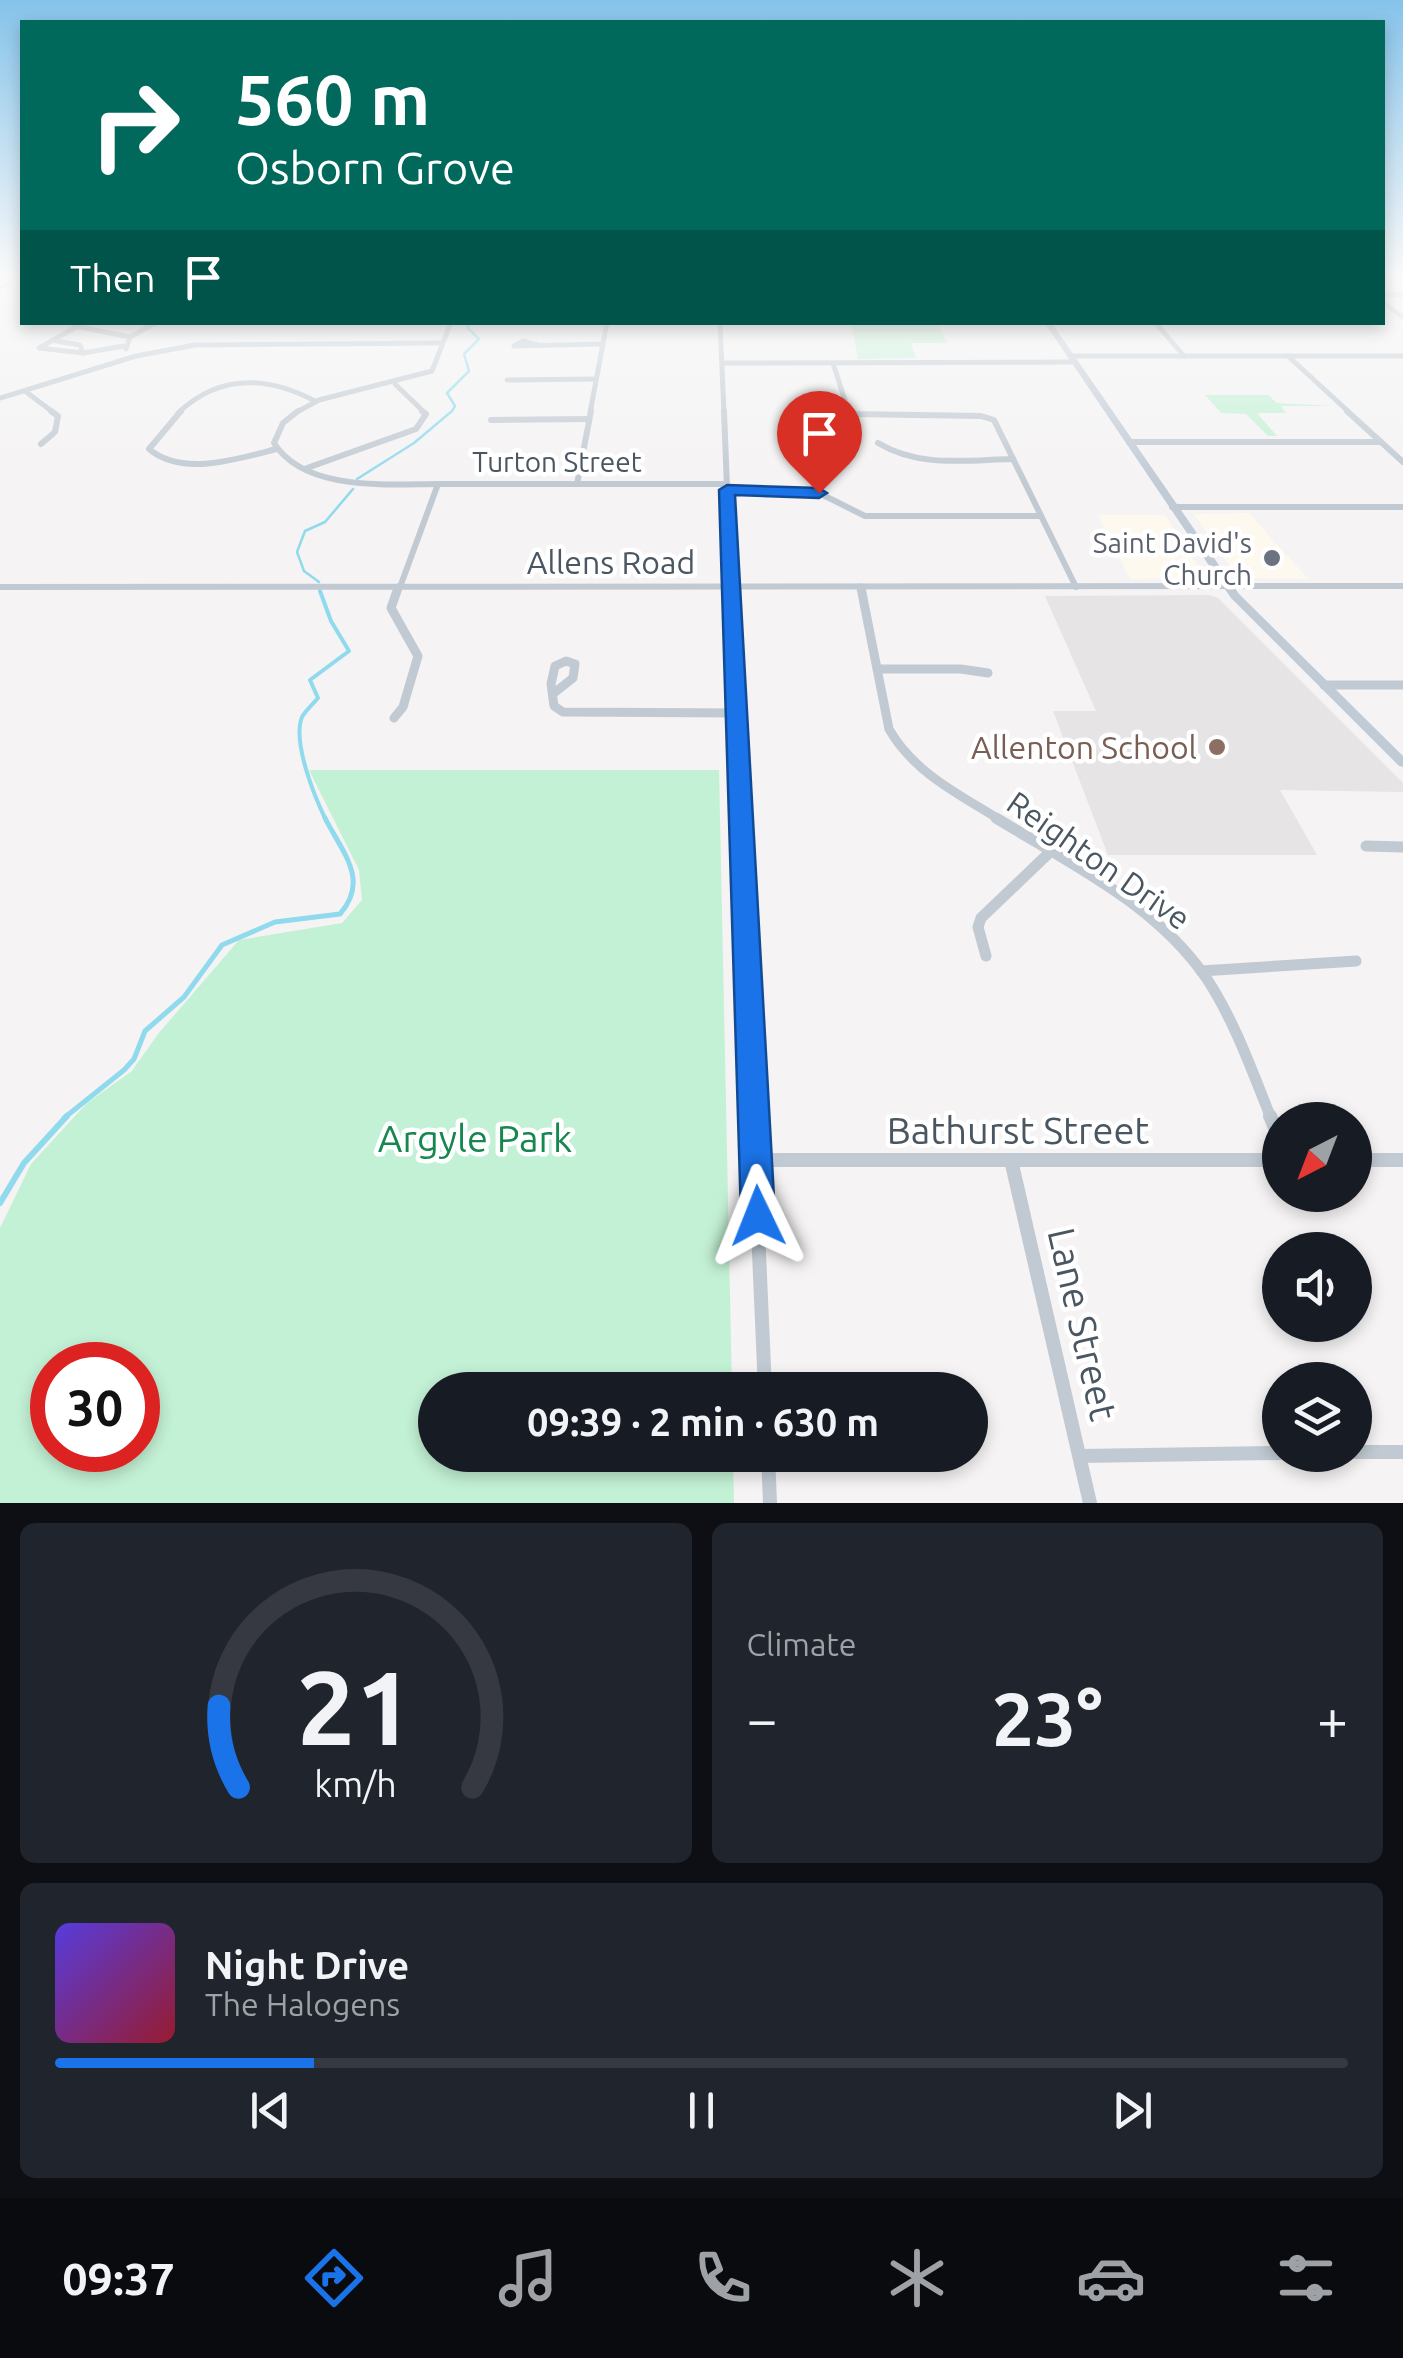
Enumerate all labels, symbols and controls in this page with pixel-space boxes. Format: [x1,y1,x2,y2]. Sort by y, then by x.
icon: right [70,60,200,190]
text: 560 m [235,60,430,138]
text: Osborn Grove [235,142,515,193]
icon: arrive [176,250,231,305]
text: Then [70,257,156,299]
pin [777,391,862,494]
icon: arrive [792,406,847,461]
street label: Turton Street [472,446,642,477]
place label: Saint David's Church [1093,527,1252,590]
street label: Allens Road [527,544,695,580]
marker: Saint David's Church [1261,547,1283,569]
place label: Allenton School [971,729,1197,765]
marker: Allenton School [1206,736,1228,758]
street label: Reighton Drive [1001,784,1197,936]
north arrow [1262,1102,1372,1212]
map controls [1262,1102,1372,1472]
street label: Bathurst Street [887,1109,1149,1151]
park label: Argyle Park [378,1117,572,1159]
position arrow [706,1164,810,1268]
street label: Lane Street [1040,1224,1126,1424]
button: sound [1262,1232,1372,1342]
speed limit sign: 30 [30,1342,160,1472]
button: layers [1262,1362,1372,1472]
text: 09:39 · 2 min · 630 m [527,1401,879,1443]
text: Climate [747,1626,857,1662]
text: 21 [297,1648,414,1765]
text: 23° [992,1676,1103,1760]
text: − [747,1688,778,1749]
text: + [1317,1688,1348,1749]
text: km/h [314,1764,397,1804]
text: Night Drive [205,1944,409,1986]
text: The Halogens [205,1986,400,2022]
icon: previous [243,2083,298,2138]
icon: pause [674,2083,729,2138]
icon: next [1105,2083,1160,2138]
icon: directions [299,2243,369,2313]
icon: music [493,2243,563,2313]
icon: phone [688,2243,758,2313]
icon: climate [882,2243,952,2313]
icon: car [1076,2243,1146,2313]
icon: filters [1271,2243,1341,2313]
text: 09:37 [62,2253,175,2304]

